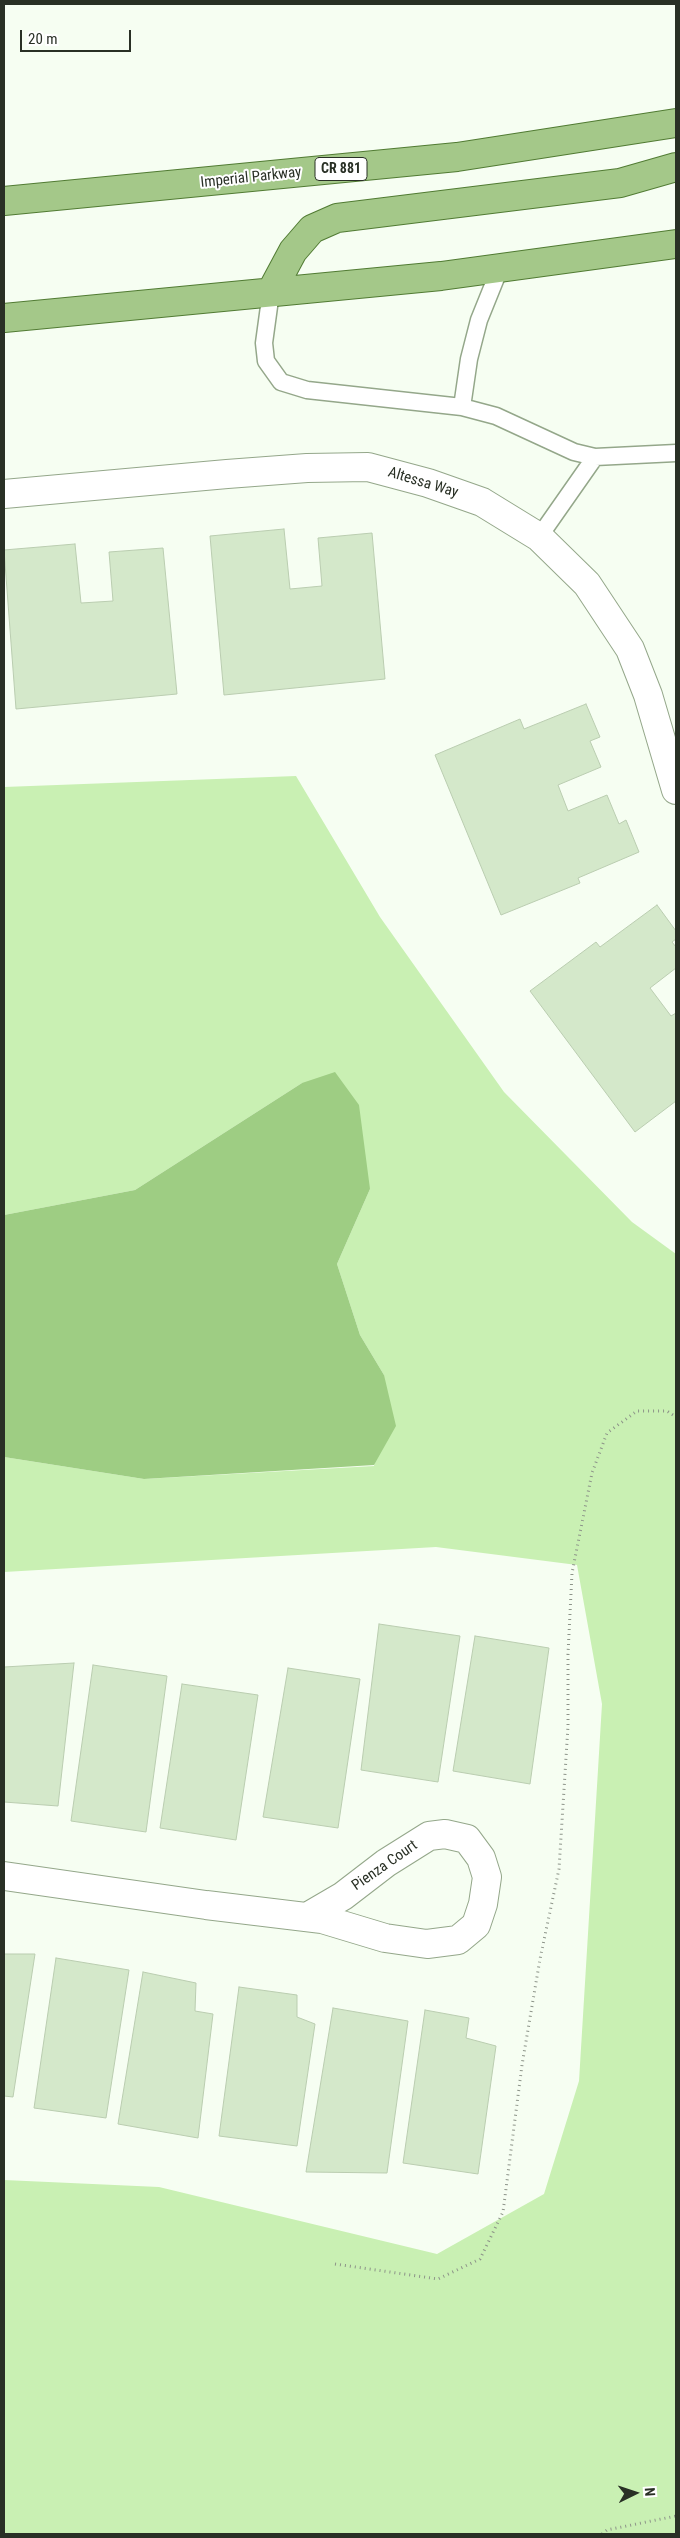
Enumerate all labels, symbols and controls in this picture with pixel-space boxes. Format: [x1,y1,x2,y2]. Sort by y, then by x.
scale bar [22,20,134,52]
text: 20 m [28,30,58,48]
road number: CR 881 [315,157,367,180]
street label: Imperial Parkway [200,164,302,192]
street label: Altessa Way [386,464,460,502]
street label: Pienza Court [349,1837,421,1895]
north arrow [610,2468,660,2518]
text: N [642,2487,658,2497]

